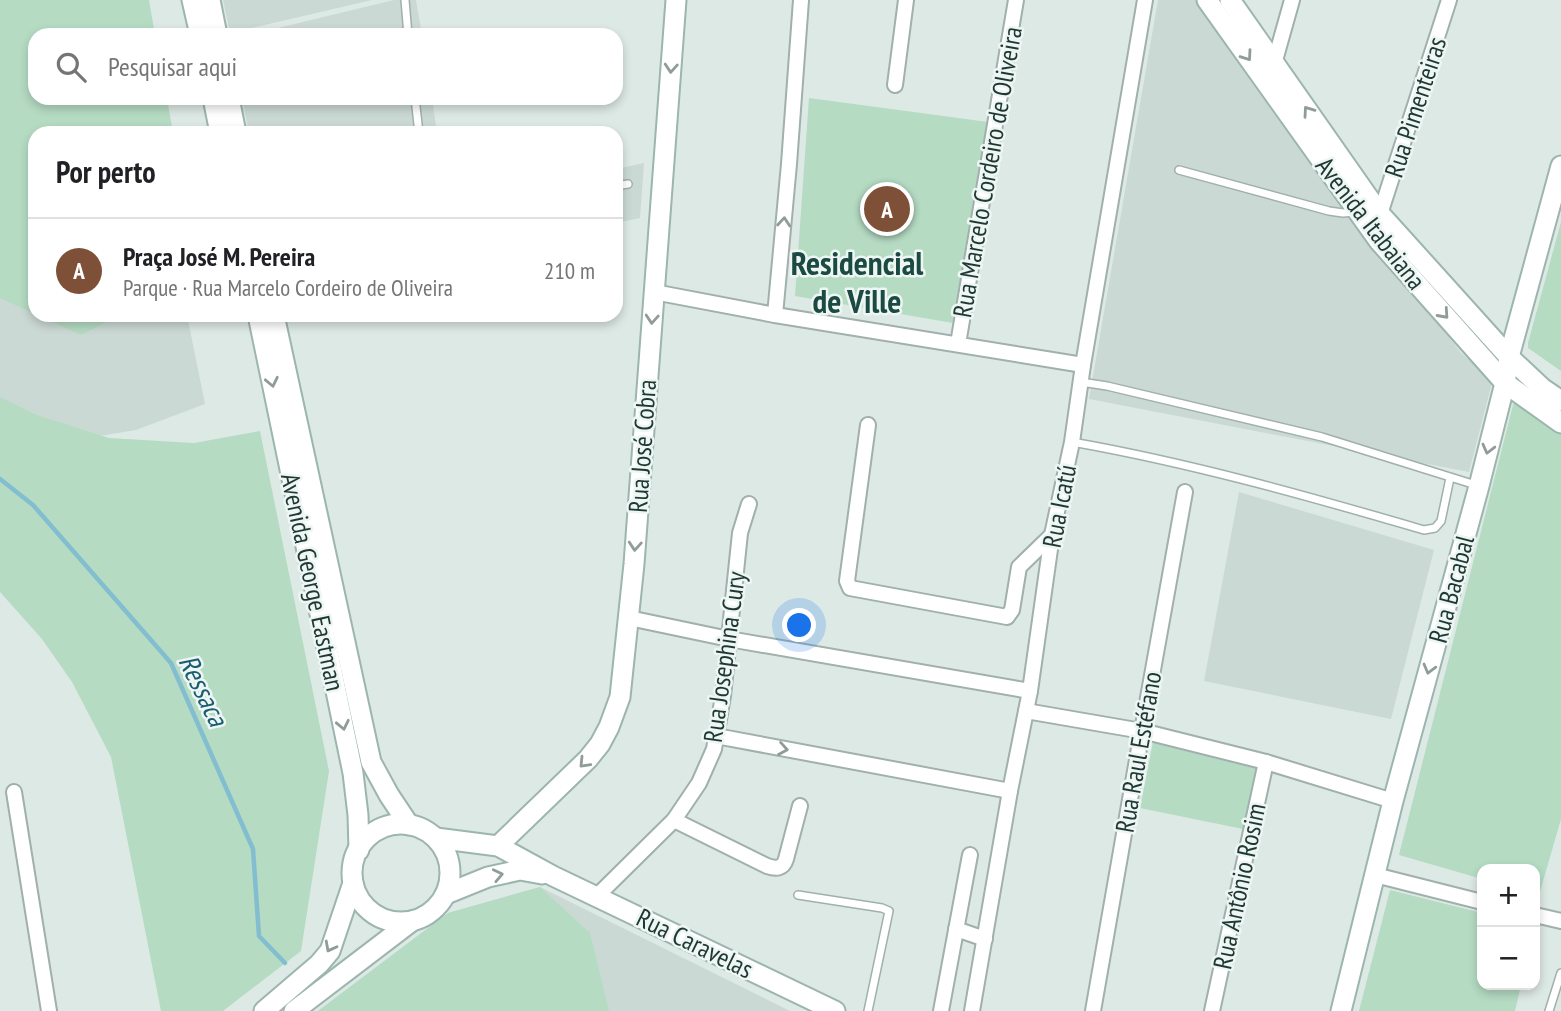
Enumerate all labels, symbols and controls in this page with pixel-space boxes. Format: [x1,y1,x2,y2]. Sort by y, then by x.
street label: Rua Marcelo Cordeiro de Oliveira [945,24,1029,320]
search box [28,28,623,105]
street label: Rua Pimenteiras [1377,33,1453,181]
icon: search [52,48,90,86]
one-way arrow [1239,48,1251,61]
text: Pesquisar aqui [108,50,237,83]
one-way arrow [664,63,679,74]
one-way arrow [1304,106,1316,119]
street label: Avenida Itabaiana [1309,150,1433,296]
text: Por perto [56,152,156,191]
pin: A [864,183,910,235]
one-way arrow [776,217,791,228]
text: Praça José M. Pereira [123,240,315,273]
district label: Residencial de Ville [791,241,924,322]
text: A [73,256,85,285]
text: 210 m [544,256,595,285]
text: Parque · Rua Marcelo Cordeiro de Oliveira [123,273,453,302]
one-way arrow [1436,306,1448,319]
one-way arrow [645,314,660,325]
one-way arrow [263,376,278,388]
street label: Rua José Cobra [621,378,663,514]
one-way arrow [1482,443,1496,455]
street label: Rua Icatú [1035,462,1083,550]
street label: Avenida George Eastman [274,470,352,694]
street label: Rua Bacabal [1421,532,1481,646]
one-way arrow [628,541,643,552]
street label: Rua Josephina Cury [696,569,752,745]
your location [782,608,816,642]
water label: Ressaca [171,648,238,734]
one-way arrow [1423,662,1438,674]
street label: Rua Raul Estéfano [1108,669,1168,835]
one-way arrow [334,719,349,731]
one-way arrow [777,741,789,756]
one-way arrow [579,755,592,768]
street label: Rua Antônio Rosim [1205,800,1273,972]
map controls [1477,864,1540,990]
button: + [1477,864,1540,927]
one-way arrow [492,868,504,883]
street label: Rua Caravelas [631,901,759,985]
button: − [1477,927,1540,990]
one-way arrow [325,940,338,952]

